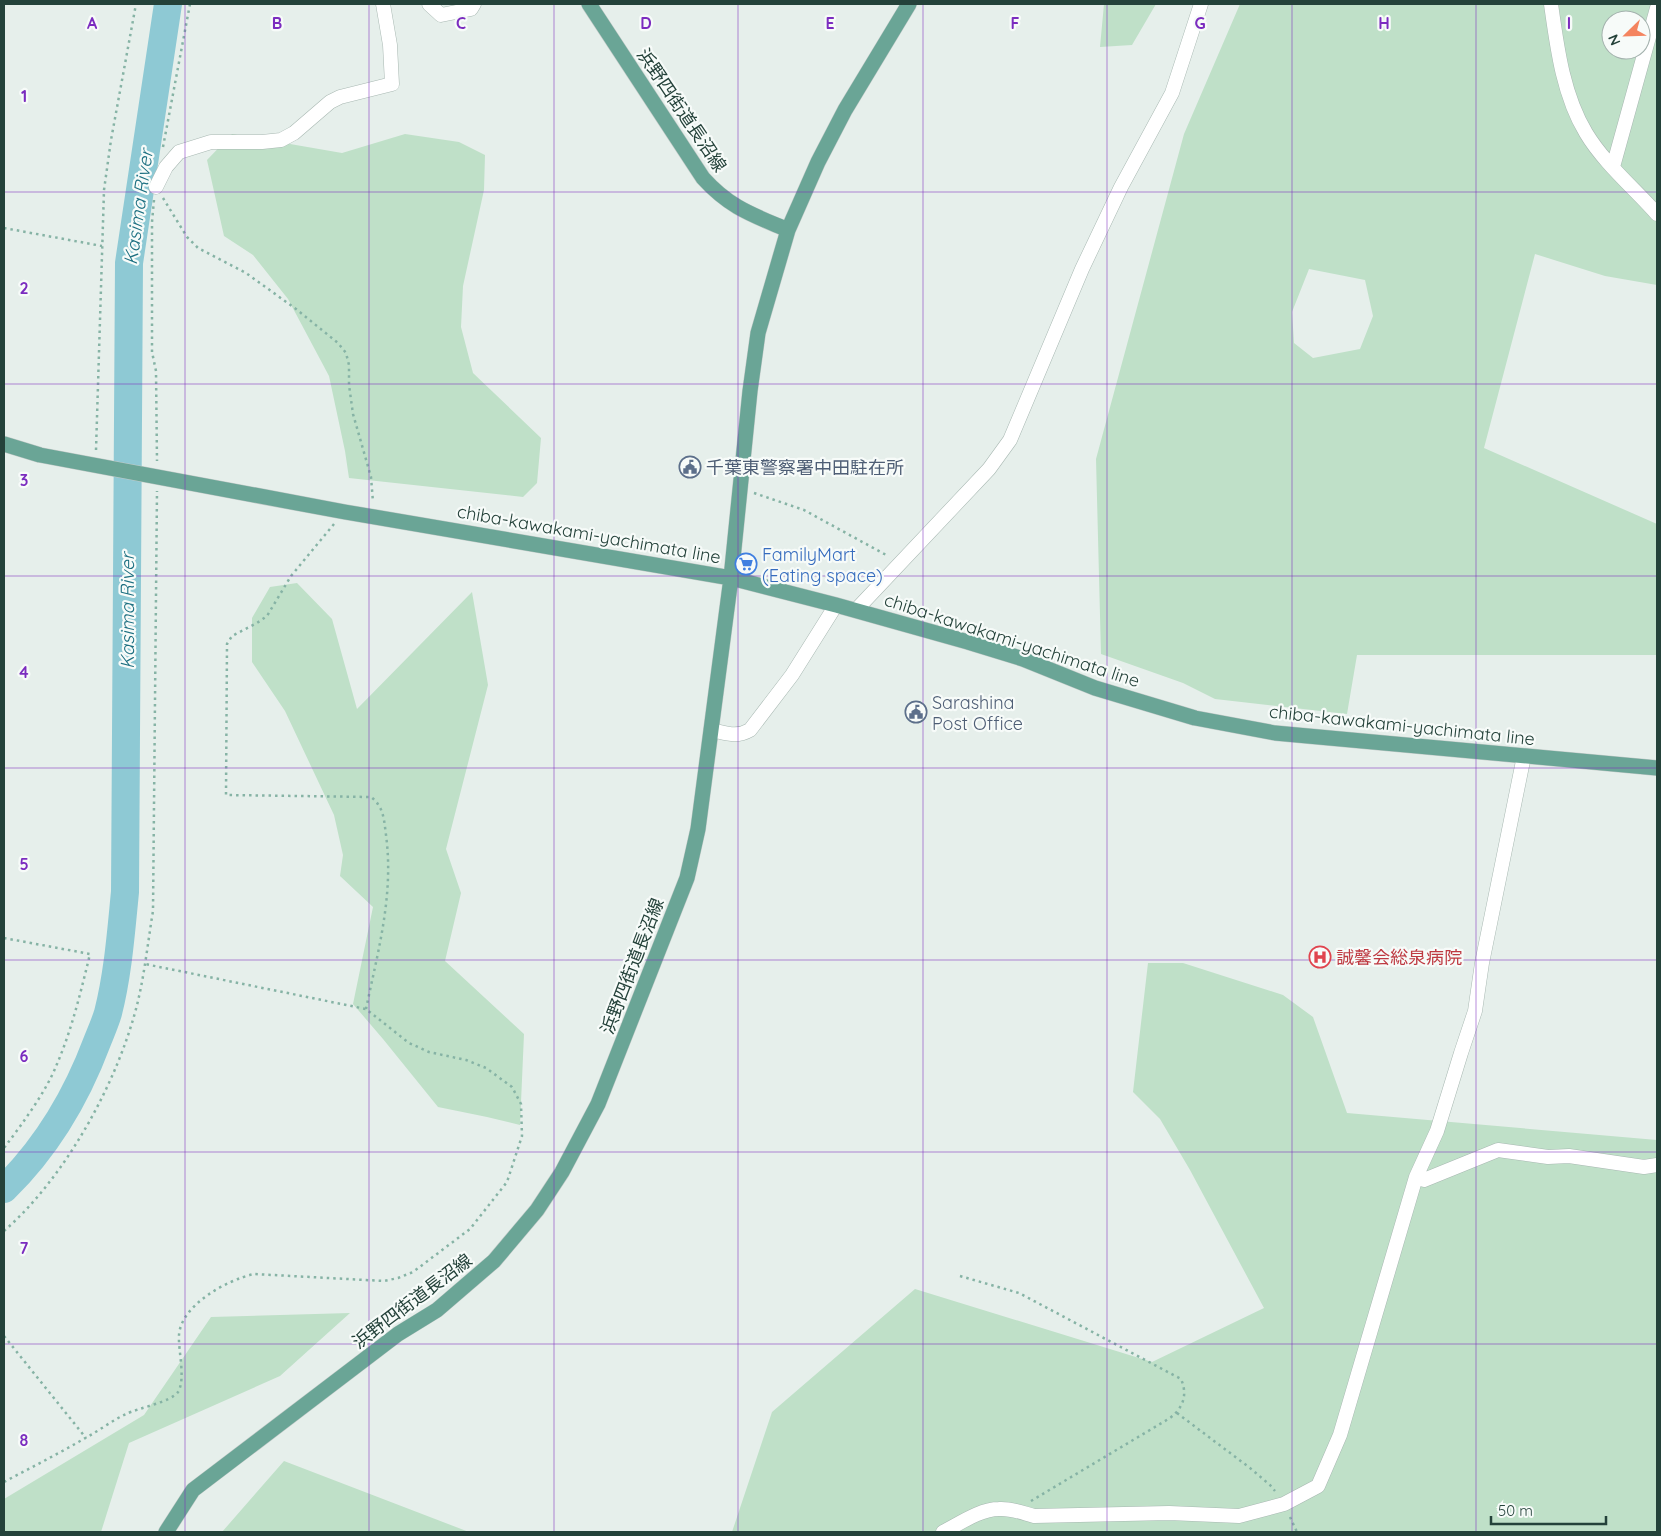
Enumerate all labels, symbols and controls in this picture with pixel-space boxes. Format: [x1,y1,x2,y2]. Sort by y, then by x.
north arrow [1601,10,1651,60]
text: A [87,13,98,33]
text: B [272,13,282,33]
text: C [456,13,466,33]
text: D [640,13,652,33]
text: E [825,13,835,33]
text: F [1011,13,1020,33]
text: G [1194,13,1206,33]
text: H [1378,13,1390,33]
text: I [1567,13,1571,33]
text: N [1604,32,1624,48]
street label: 浜野四街道長沼線 [632,44,732,176]
text: 1 [21,86,27,106]
water label: Kasima River [118,145,158,266]
text: 2 [19,278,29,298]
public building icon: 千葉東警察署中田駐在所 [678,455,702,479]
place label: 千葉東警察署中田駐在所 [706,456,904,479]
text: 3 [20,470,28,490]
street label: chiba-kawakami-yachimata line [455,499,723,569]
place label: FamilyMart (Eating space) [762,543,883,587]
water label: Kasima River [115,550,139,669]
supermarket icon: FamilyMart (Eating space) [734,552,758,576]
street label: chiba-kawakami-yachimata line [881,588,1143,692]
text: 4 [19,662,29,682]
place label: Sarashina Post Office [932,691,1023,735]
public building icon: Sarashina Post Office [904,700,928,724]
street label: chiba-kawakami-yachimata line [1268,700,1536,750]
text: 5 [19,854,29,874]
street label: 浜野四街道長沼線 [595,895,669,1037]
hospital icon: 誠馨会総泉病院 [1308,945,1332,969]
place label: 誠馨会総泉病院 [1336,946,1462,969]
text: 6 [20,1046,29,1066]
text: 7 [20,1238,29,1258]
street label: 浜野四街道長沼線 [348,1248,476,1354]
text: 8 [20,1430,29,1450]
scale bar [1491,1494,1606,1526]
text: 50 m [1498,1501,1533,1520]

